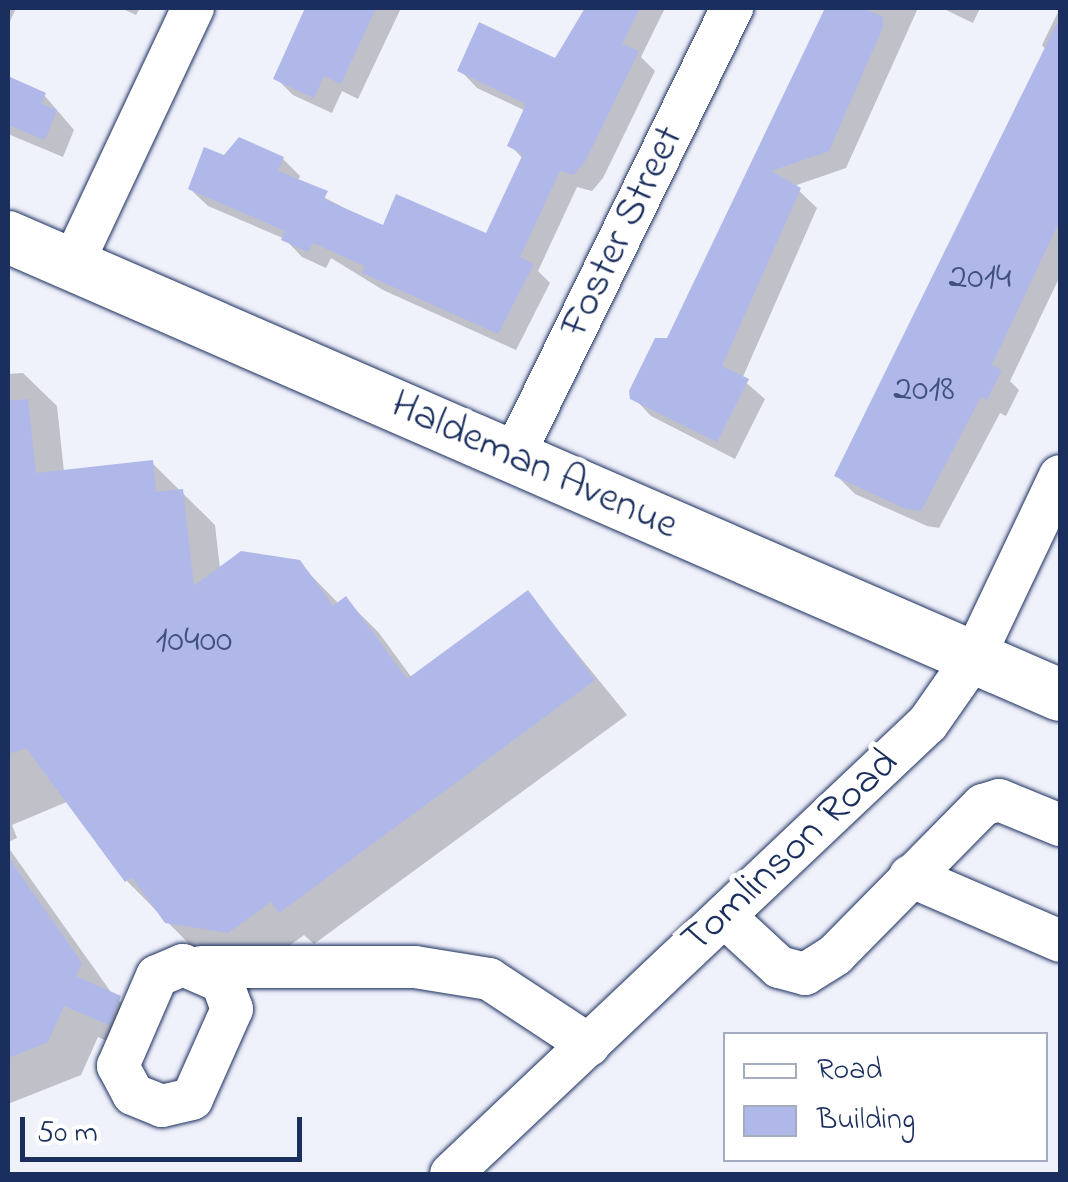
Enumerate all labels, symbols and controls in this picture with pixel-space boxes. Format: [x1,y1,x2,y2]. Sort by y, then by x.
street label: Foster Street [550,118,696,346]
house number: 2014 [948,256,1012,302]
house number: 2018 [893,368,955,414]
street label: Haldeman Avenue [383,380,685,552]
house number: 10400 [156,619,232,665]
street label: Tomlinson Road [672,739,910,965]
legend [723,1032,1048,1162]
text: Road [817,1049,882,1093]
scale bar [25,1097,308,1159]
text: Building [817,1099,915,1143]
text: 50 m [37,1112,98,1156]

